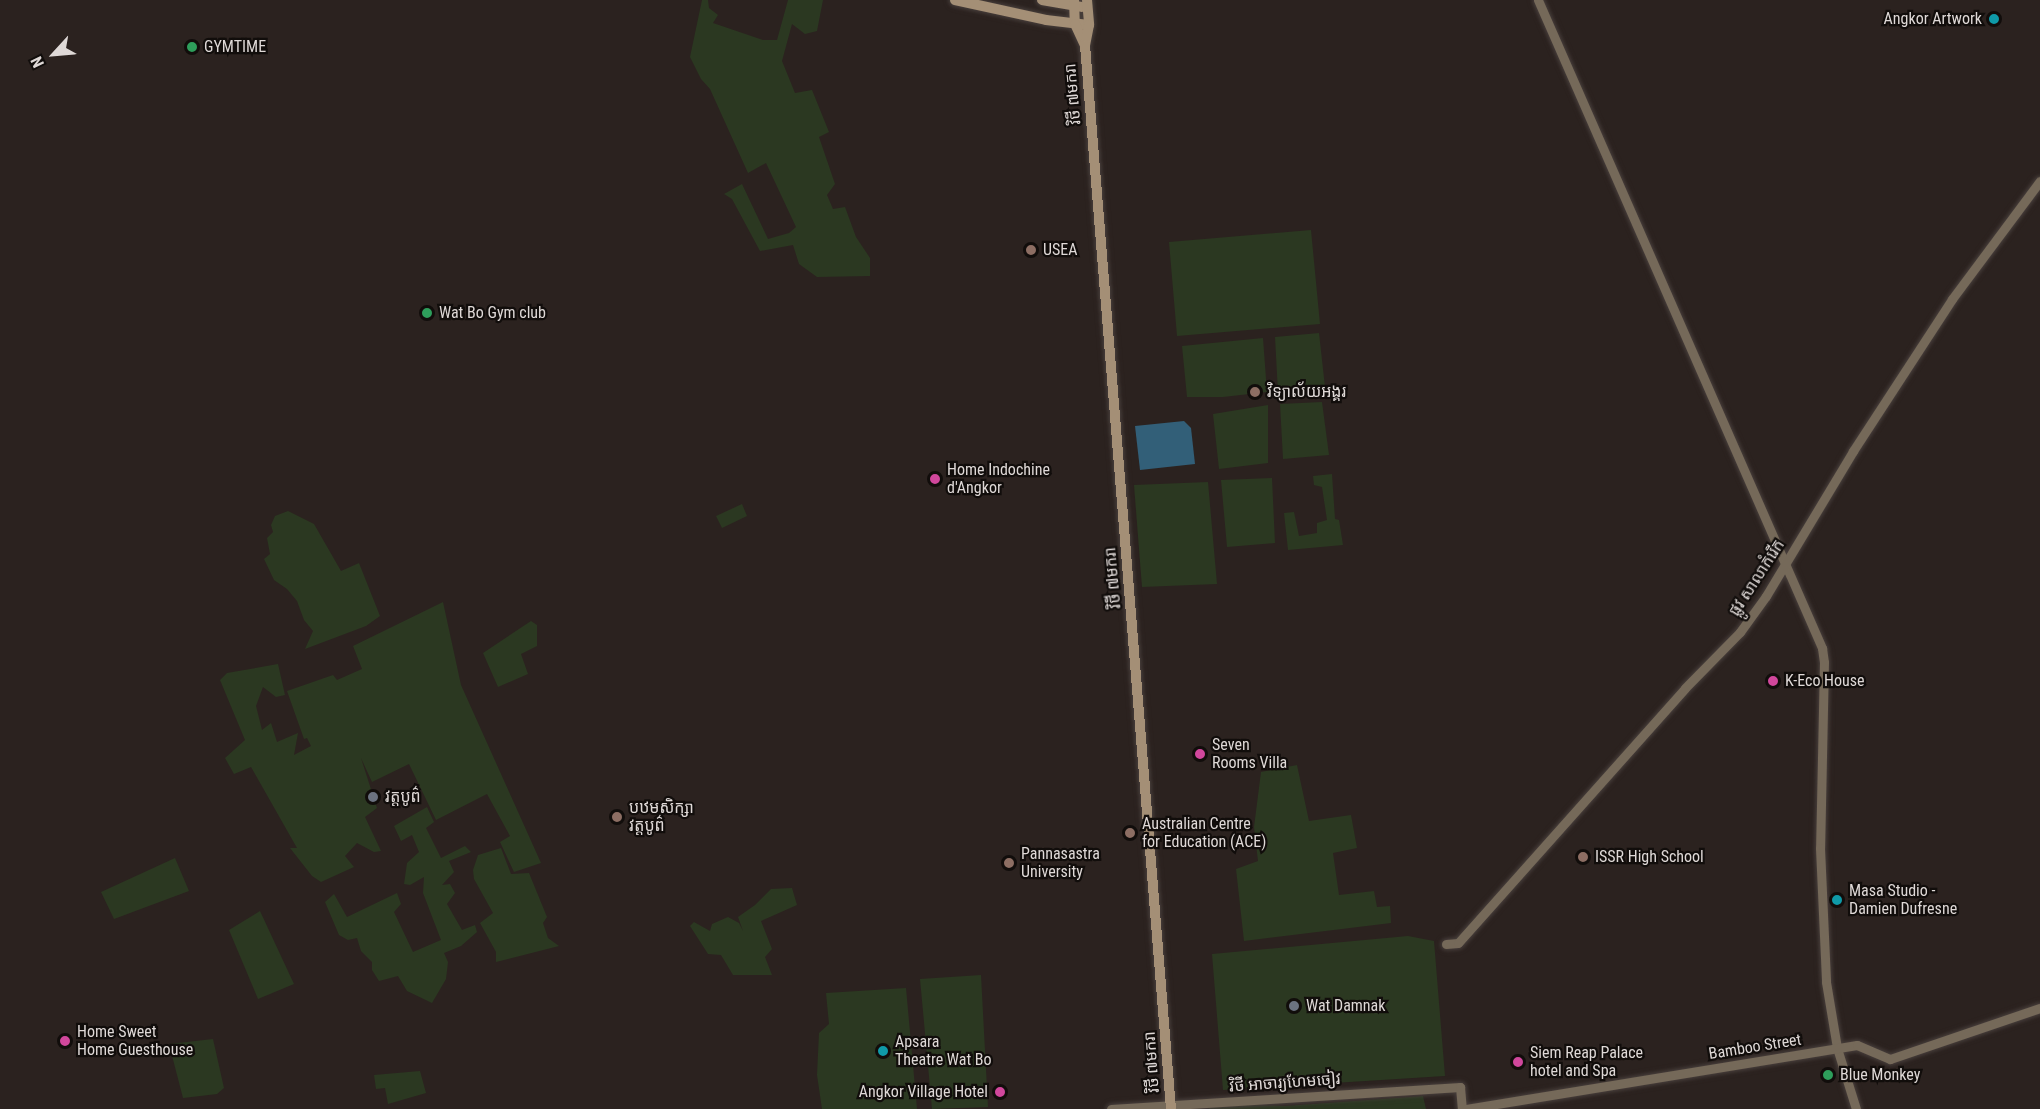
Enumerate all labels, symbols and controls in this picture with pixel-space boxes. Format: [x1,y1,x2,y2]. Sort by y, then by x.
place label: Angkor Artwork [1884,9,1982,29]
marker: Angkor Artwork [1987,12,2001,26]
north arrow [24,24,84,84]
place label: GYMTIME [204,37,266,57]
marker: GYMTIME [185,40,199,54]
text: N [27,54,48,71]
street label: វិថី ៧មករា [1061,62,1085,126]
place label: USEA [1043,240,1077,260]
marker: USEA [1024,243,1038,257]
place label: Wat Bo Gym club [439,303,546,323]
marker: Wat Bo Gym club [420,306,434,320]
place label: វិទ្យាល័យអង្គរ [1267,382,1346,402]
marker: វិទ្យាល័យអង្គរ [1248,385,1262,399]
place label: Home Indochine d'Angkor [947,460,1050,498]
marker: Home Indochine d'Angkor [928,472,942,486]
street label: ផ្លូវ សាលាកំរើក [1725,536,1789,620]
street label: វិថី ៧មករា [1101,546,1125,610]
place label: K-Eco House [1785,671,1865,691]
marker: K-Eco House [1766,674,1780,688]
place label: Seven Rooms Villa [1212,735,1287,773]
marker: Seven Rooms Villa [1193,747,1207,761]
place label: វត្តបូព៌ [385,787,421,807]
marker: វត្តបូព៌ [366,790,380,804]
place label: បឋមសិក្សា វត្តបូព៌ [629,798,694,836]
marker: បឋមសិក្សា វត្តបូព៌ [610,810,624,824]
place label: Australian Centre for Education (ACE) [1142,814,1266,852]
marker: Australian Centre for Education (ACE) [1123,826,1137,840]
place label: Pannasastra University [1021,844,1100,882]
place label: ISSR High School [1595,847,1704,867]
marker: ISSR High School [1576,850,1590,864]
marker: Pannasastra University [1002,856,1016,870]
place label: Masa Studio - Damien Dufresne [1849,881,1957,919]
marker: Masa Studio - Damien Dufresne [1830,893,1844,907]
place label: Wat Damnak [1306,996,1385,1016]
marker: Wat Damnak [1287,999,1301,1013]
place label: Home Sweet Home Guesthouse [77,1022,193,1060]
street label: Bamboo Street [1707,1030,1803,1064]
street label: វិថី ៧មករា [1140,1031,1164,1093]
place label: Apsara Theatre Wat Bo [895,1032,992,1070]
marker: Home Sweet Home Guesthouse [58,1034,72,1048]
place label: Siem Reap Palace hotel and Spa [1530,1043,1643,1081]
marker: Apsara Theatre Wat Bo [876,1044,890,1058]
marker: Siem Reap Palace hotel and Spa [1511,1055,1525,1069]
place label: Blue Monkey [1840,1065,1920,1085]
marker: Blue Monkey [1821,1068,1835,1082]
street label: វិថី អាចារ្យហែមចៀវ [1228,1070,1342,1096]
place label: Angkor Village Hotel [859,1082,988,1102]
marker: Angkor Village Hotel [993,1085,1007,1099]

